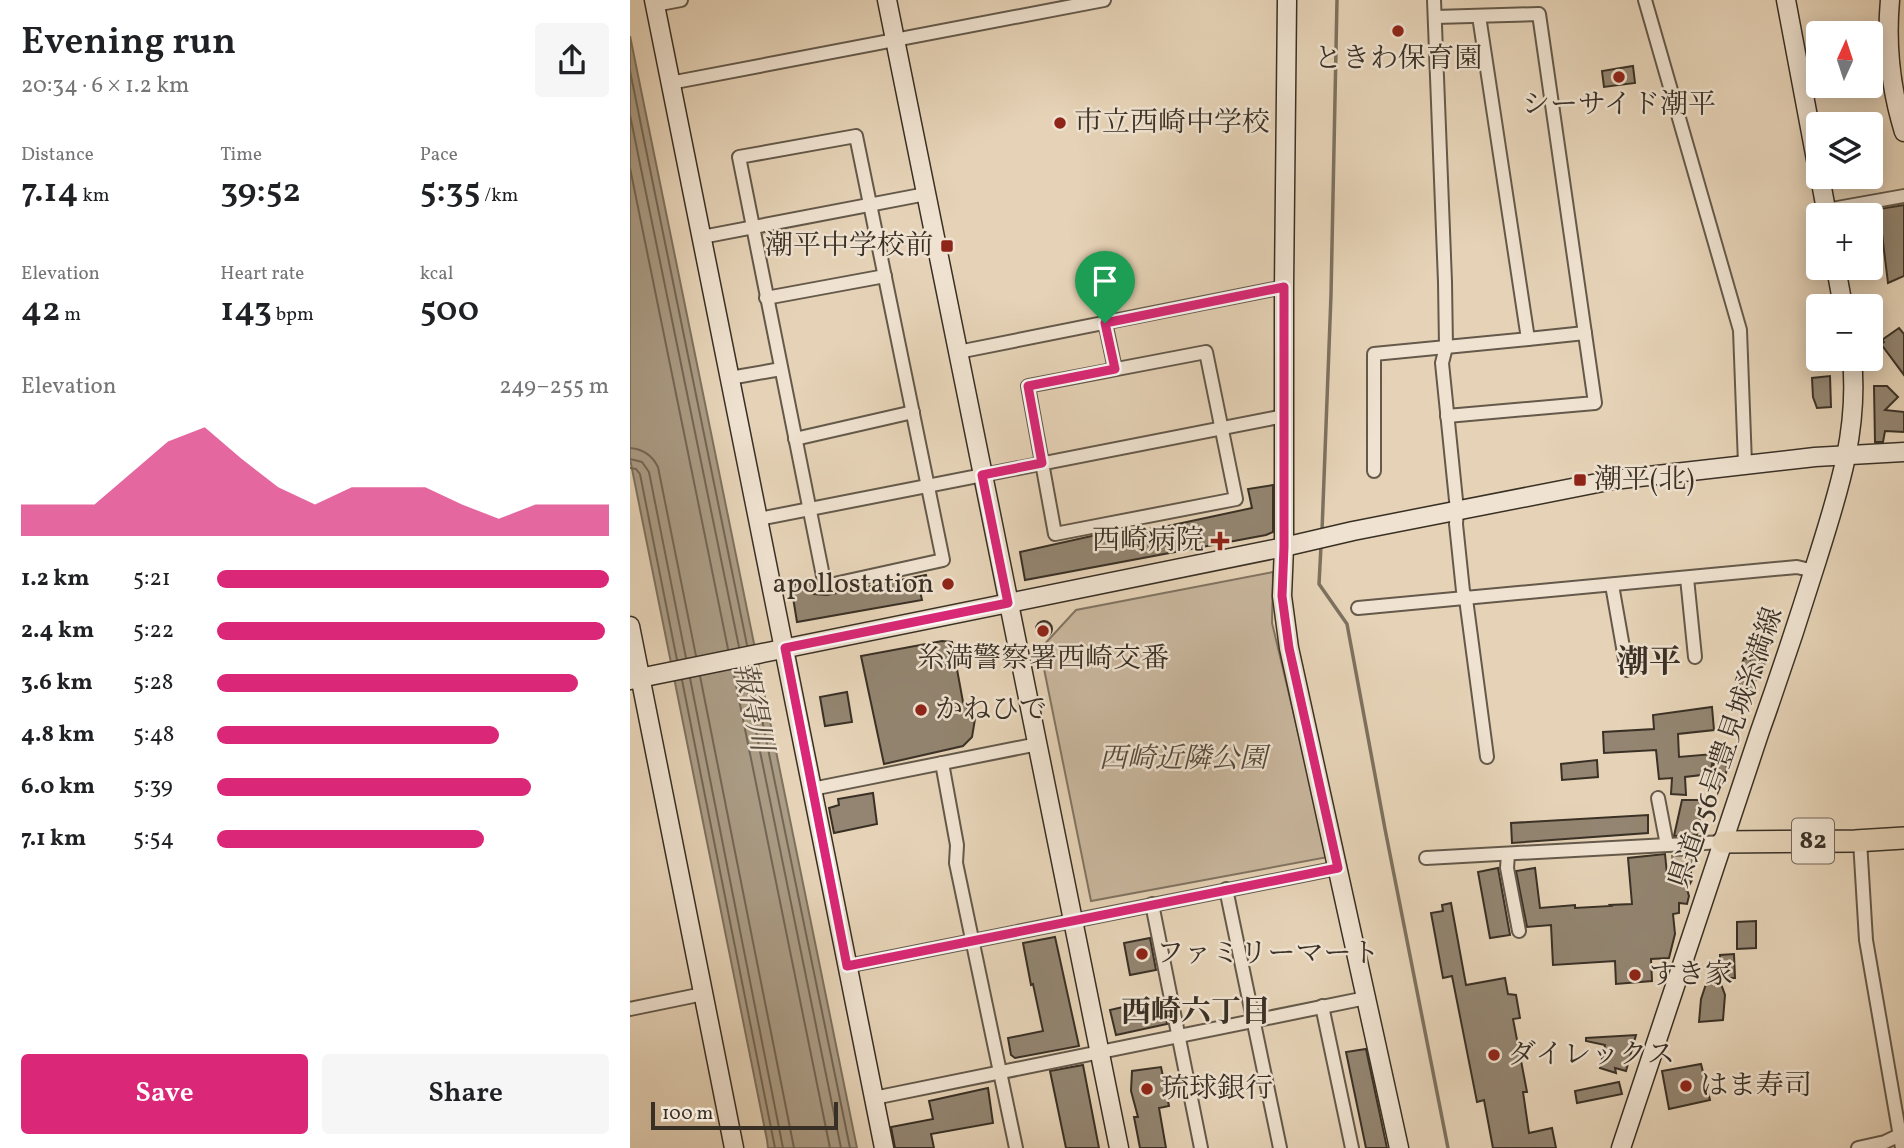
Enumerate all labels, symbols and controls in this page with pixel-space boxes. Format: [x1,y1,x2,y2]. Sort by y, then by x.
text: Evening run [21,17,236,70]
north arrow [1806,21,1883,98]
map controls [1806,21,1883,371]
button: share [535,23,609,97]
marker: ときわ保育園 [1390,23,1406,39]
place label: ときわ保育園 [1314,40,1482,79]
marker: シーサイド潮平 [1611,69,1627,85]
text: 20:34 · 6 × 1.2 km [21,70,189,102]
place label: シーサイド潮平 [1522,86,1716,125]
place label: 市立西崎中学校 [1074,104,1270,143]
button: layers [1806,112,1883,189]
marker: 市立西崎中学校 [1052,115,1068,131]
text: Distance [21,142,94,168]
text: Time [220,142,262,168]
text: Pace [420,142,458,168]
text: 7.14 [21,168,79,216]
text: 39:52 [220,168,301,216]
text: 5:35 [420,168,481,216]
text: km [79,183,110,209]
text: /km [481,183,518,209]
button: + [1806,203,1883,280]
place label: 潮平中学校前 [765,227,933,266]
marker: 潮平中学校前 [939,238,955,254]
pin [1075,251,1135,323]
text: Elevation [21,261,100,287]
text: Heart rate [220,261,304,287]
text: kcal [420,261,453,287]
icon: arrive [1086,262,1124,300]
text: 42 [21,287,61,335]
text: 143 [220,287,272,335]
text: 500 [420,287,479,335]
button: − [1806,294,1883,371]
text: m [61,302,81,328]
text: bpm [272,302,314,328]
text: Elevation [21,371,117,403]
text: 249–255 m [499,371,609,403]
place label: 潮平(北) [1594,461,1694,500]
marker: 潮平(北) [1572,472,1588,488]
place label: 西崎病院 [1092,522,1204,561]
marker: 西崎病院 [1210,531,1230,551]
text: 1.2 km [21,563,90,595]
text: 5:21 [133,563,171,595]
place label: apollostation [773,565,934,604]
marker: apollostation [940,576,956,592]
street label: 県道256号豊見城糸満線 [1661,602,1793,894]
text: 2.4 km [21,615,94,647]
text: 5:22 [133,615,174,647]
marker: 糸満警察署西崎交番 [1035,623,1051,639]
place label: 糸満警察署西崎交番 [917,640,1169,679]
district label: 潮平 [1617,642,1681,686]
water label: 報得川 [722,659,783,758]
text: 3.6 km [21,667,93,699]
text: 5:28 [133,667,174,699]
place label: かねひで [935,691,1047,730]
marker: かねひで [913,702,929,718]
text: 4.8 km [21,719,95,751]
text: 5:48 [133,719,174,751]
park label: 西崎近隣公園 [1099,740,1271,779]
text: 6.0 km [21,771,95,803]
text: 5:39 [133,771,173,803]
road number: 82 [1792,818,1834,863]
text: 7.1 km [21,823,86,855]
text: 5:54 [133,823,174,855]
place label: ファミリーマート [1156,935,1379,974]
marker: ファミリーマート [1134,946,1150,962]
place label: すき家 [1649,956,1733,995]
marker: すき家 [1627,967,1643,983]
district label: 西崎六丁目 [1121,992,1271,1034]
place label: ダイレックス [1508,1036,1675,1075]
marker: ダイレックス [1486,1047,1502,1063]
button: Save [21,1054,308,1134]
button: Share [322,1054,609,1134]
place label: はま寿司 [1700,1067,1812,1106]
place label: 琉球銀行 [1161,1070,1273,1109]
marker: はま寿司 [1678,1078,1694,1094]
marker: 琉球銀行 [1139,1081,1155,1097]
scale bar [651,1099,838,1131]
text: 100 m [662,1101,713,1127]

